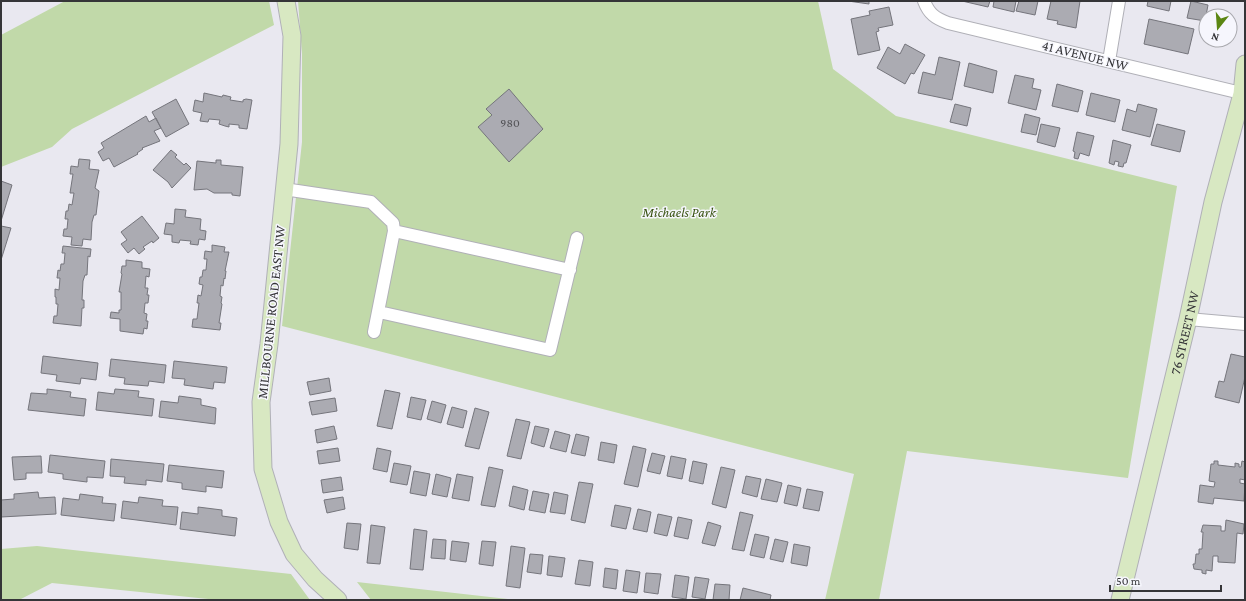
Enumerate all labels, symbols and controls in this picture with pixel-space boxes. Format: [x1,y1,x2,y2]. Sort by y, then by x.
north arrow [1198,8,1238,48]
text: N [1209,31,1220,44]
street label: 41 AVENUE NW [1040,37,1130,73]
house number: 980 [500,116,520,130]
park label: Michaels Park [641,204,717,220]
street label: MILLBOURNE ROAD EAST NW [254,224,288,399]
street label: 76 STREET NW [1167,289,1202,376]
scale bar [1110,567,1221,593]
text: 50 m [1116,574,1141,588]

